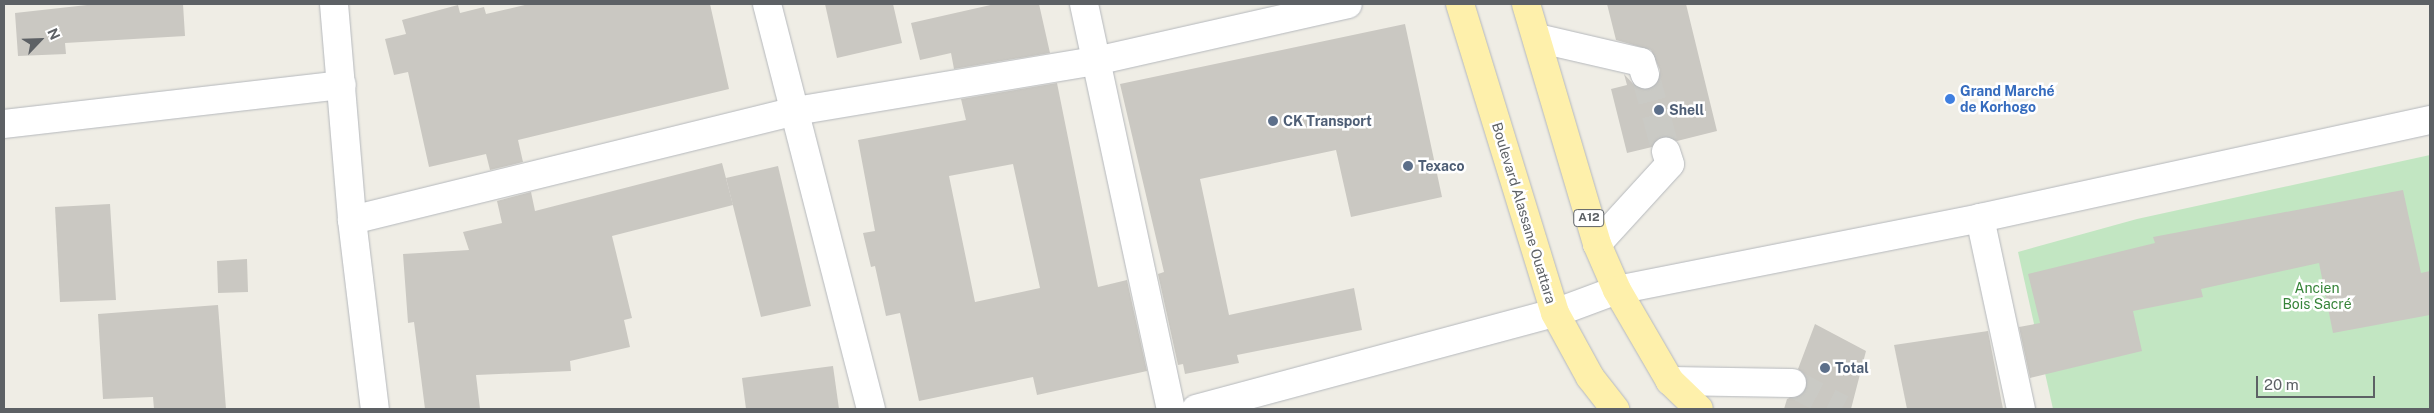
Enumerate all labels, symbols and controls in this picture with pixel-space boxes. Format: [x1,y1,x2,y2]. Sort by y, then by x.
north arrow [15,15,65,65]
text: N [44,26,63,42]
place label: Grand Marché de Korhogo [1960,83,2055,115]
marker: Grand Marché de Korhogo [1944,93,1956,105]
place label: Shell [1669,102,1704,118]
marker: Shell [1653,104,1665,116]
place label: CK Transport [1283,113,1372,129]
marker: CK Transport [1267,115,1279,127]
street label: Boulevard Alassane Ouattara [1488,120,1560,306]
place label: Texaco [1418,158,1465,174]
marker: Texaco [1402,160,1414,172]
road number: A12 [1573,208,1605,228]
park label: Ancien Bois Sacré [2282,280,2352,312]
place label: Total [1835,360,1869,376]
marker: Total [1819,362,1831,374]
scale bar [2259,366,2378,398]
text: 20 m [2264,376,2299,393]

